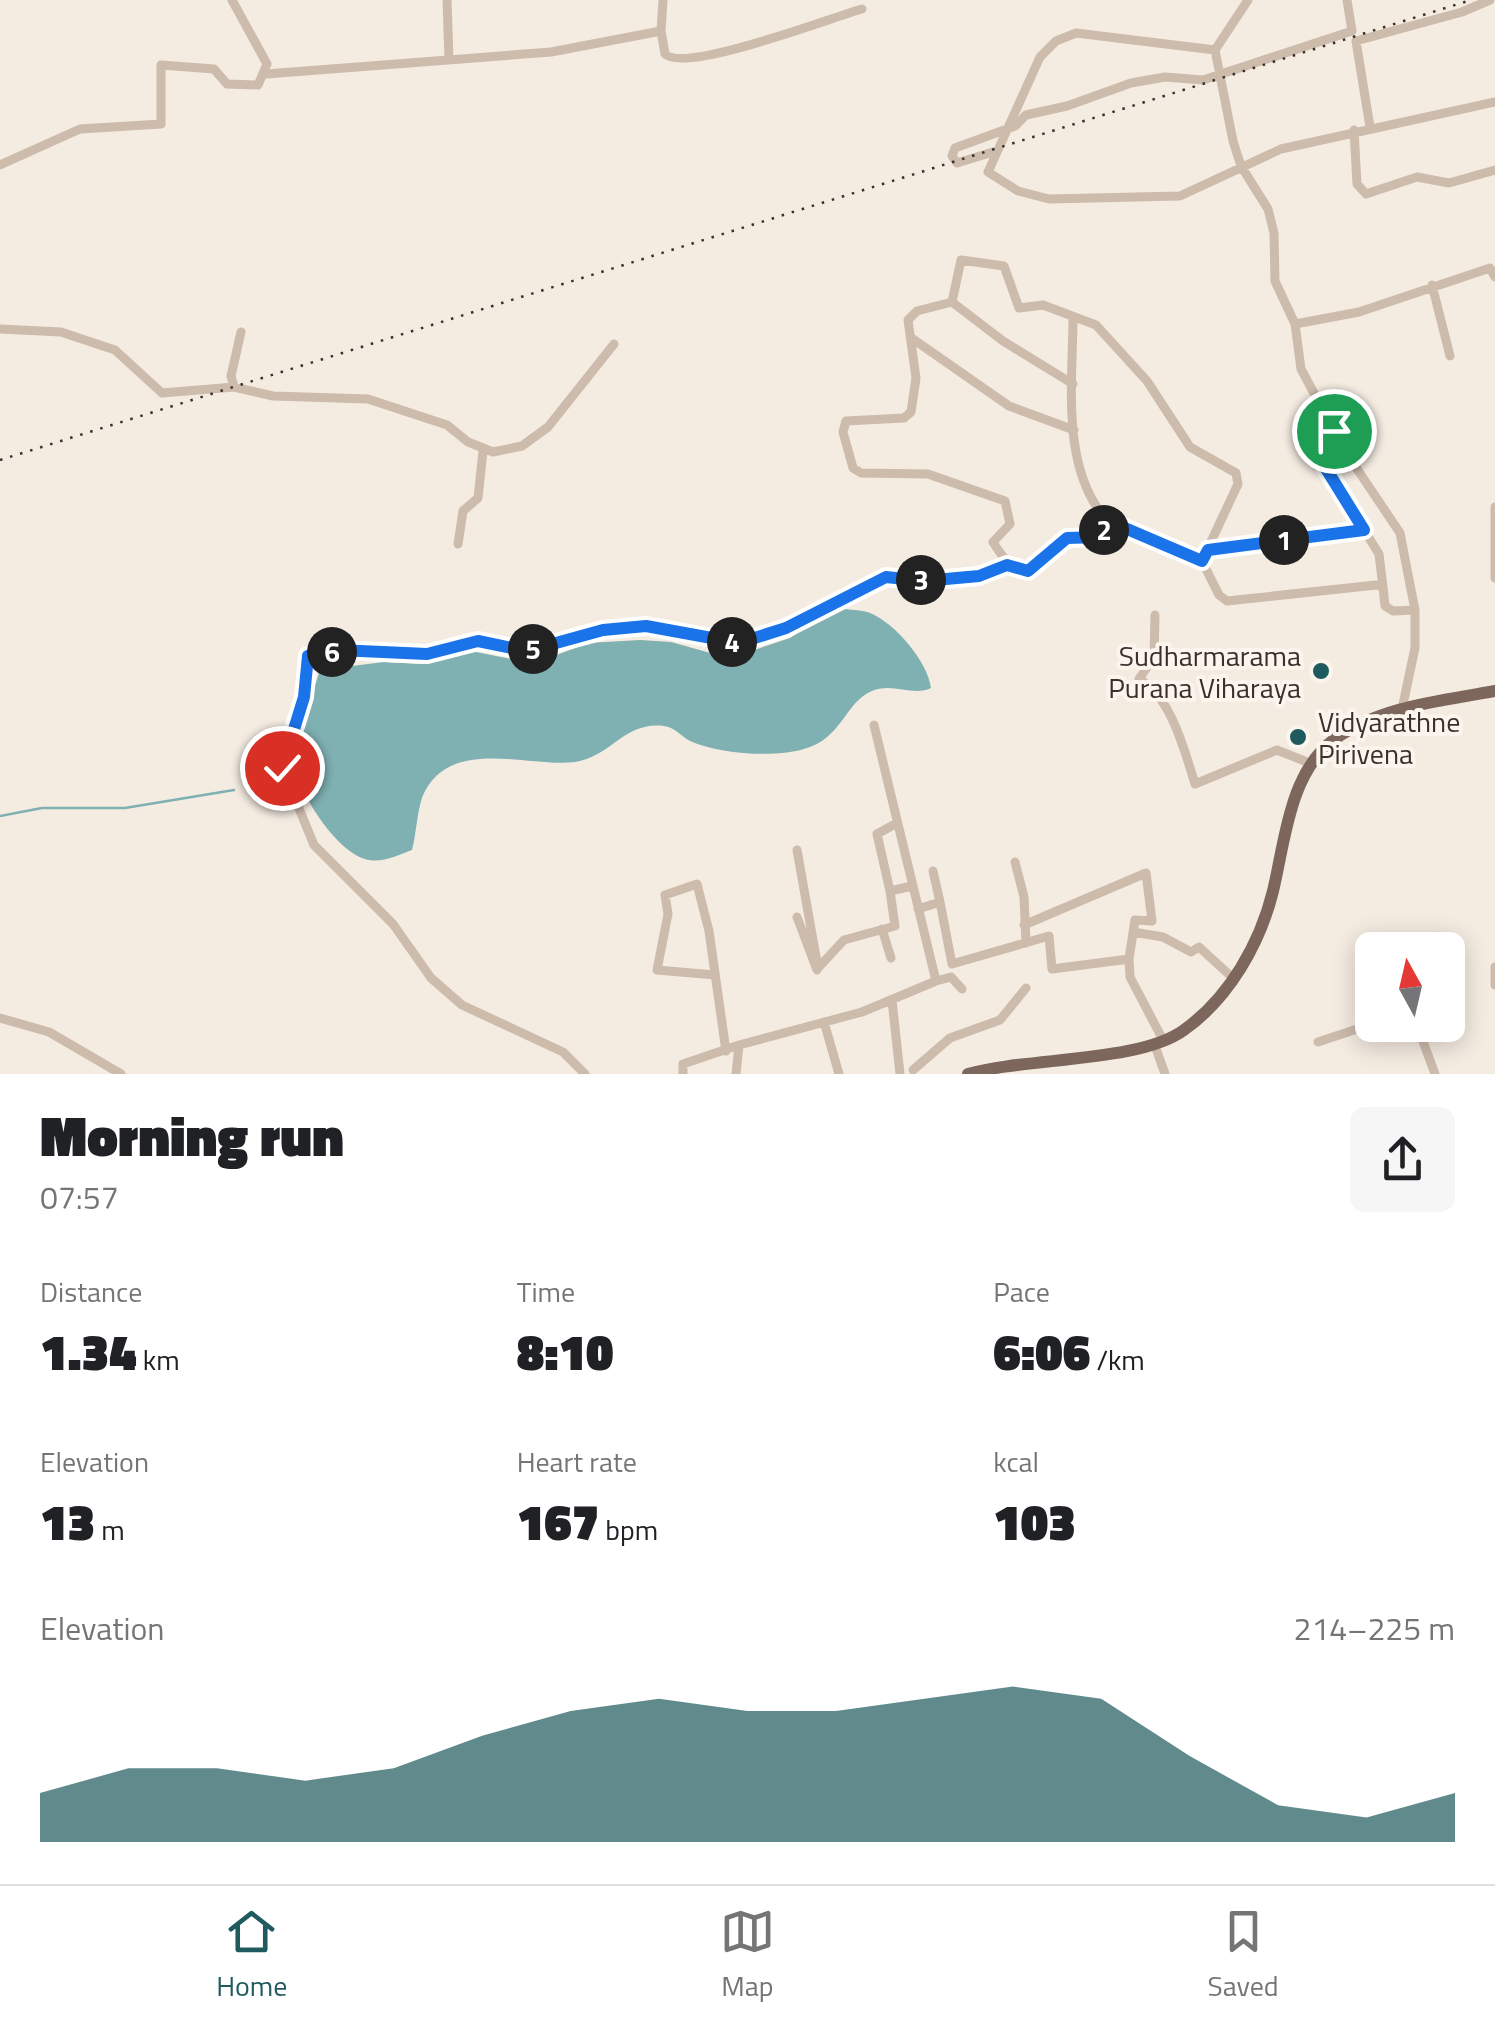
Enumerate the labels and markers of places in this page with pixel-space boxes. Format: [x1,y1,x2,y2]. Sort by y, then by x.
pin [1292,389,1377,474]
pin: 2 [1079,505,1129,555]
pin: 1 [1259,515,1309,565]
pin: 3 [896,555,946,605]
pin: 4 [707,617,757,667]
pin: 5 [508,624,558,674]
pin: 6 [307,627,357,677]
place label: Sudharmarama Purana Viharaya [1108,634,1301,709]
marker: Sudharmarama Purana Viharaya [1310,660,1332,682]
place label: Vidyarathne Pirivena [1318,700,1460,775]
pin [240,726,325,811]
marker: Vidyarathne Pirivena [1287,726,1309,748]

